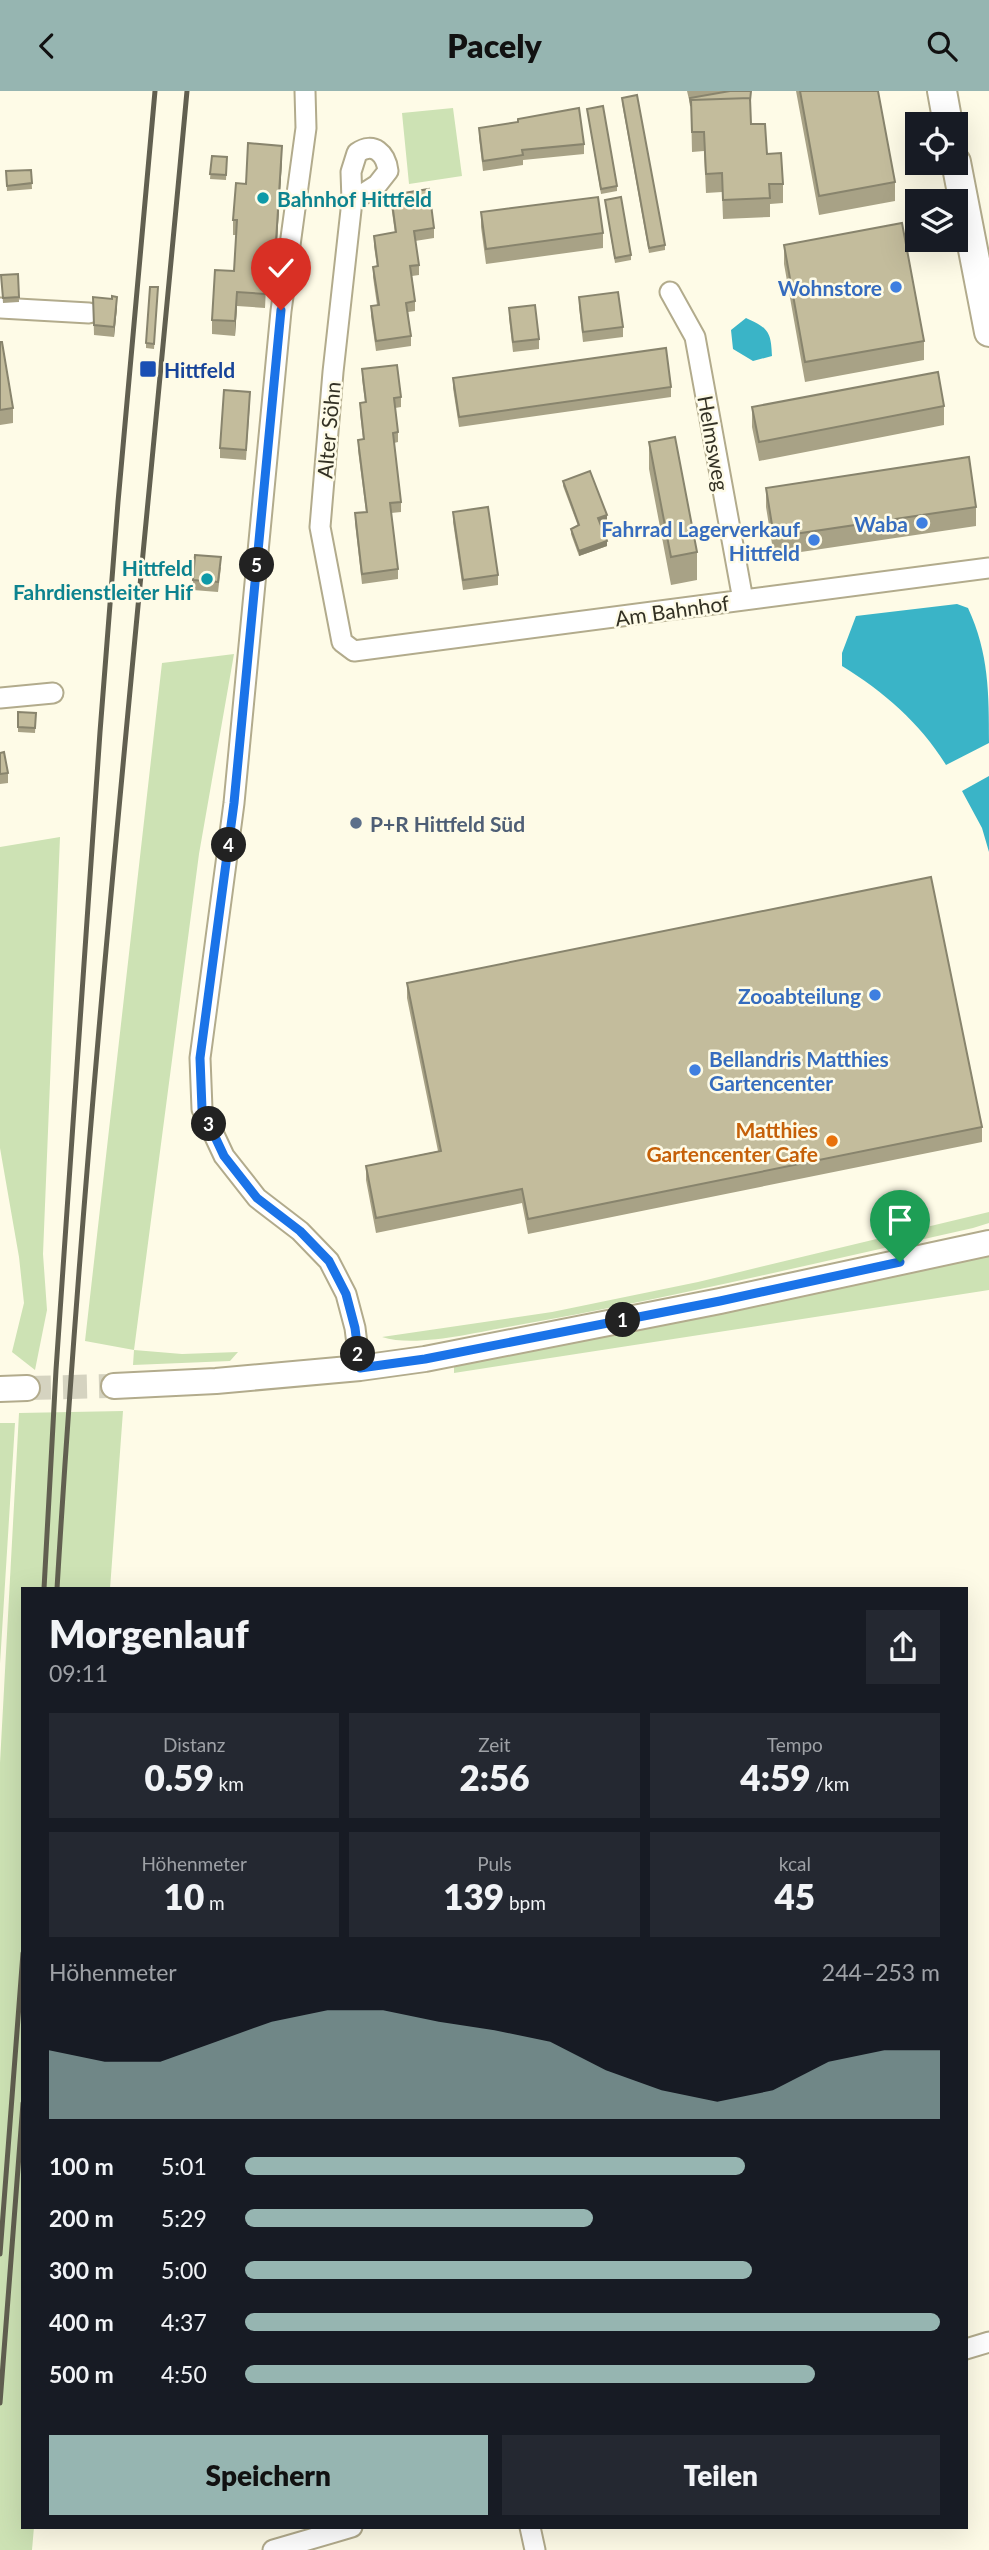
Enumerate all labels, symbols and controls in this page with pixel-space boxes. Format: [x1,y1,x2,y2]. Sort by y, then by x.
text: Pacely [447,26,542,65]
icon: back [28,27,66,65]
icon: search [923,27,961,65]
map controls [905,112,968,252]
button: locate [905,112,968,175]
place label: Bahnhof Hittfeld [277,186,432,211]
button: layers [905,189,968,252]
marker: Bahnhof Hittfeld [255,190,271,206]
pin [251,238,311,310]
icon: check [262,249,300,287]
place label: Wohnstore [778,275,882,300]
marker: Wohnstore [888,279,904,295]
place label: Hittfeld [164,357,235,382]
marker: Hittfeld [138,359,158,379]
street label: Alter Söhn [311,381,345,479]
street label: Helmsweg [693,393,735,493]
place label: Waba [854,511,908,536]
marker: Waba [914,515,930,531]
place label: Fahrrad Lagerverkauf Hittfeld [601,516,800,565]
marker: Fahrrad Lagerverkauf Hittfeld [806,532,822,548]
pin: 5 [240,547,274,582]
text: 5 [251,553,262,576]
place label: Hittfeld Fahrdienstleiter Hif [13,555,193,604]
marker: Hittfeld Fahrdienstleiter Hif [199,571,215,587]
street label: Am Bahnhof [613,590,731,630]
place label: P+R Hittfeld Süd [370,811,525,836]
marker: P+R Hittfeld Süd [348,815,364,831]
pin: 4 [212,827,246,863]
text: 4 [223,833,234,856]
place label: Zooabteilung [738,983,861,1008]
marker: Zooabteilung [867,987,883,1003]
place label: Bellandris Matthies Gartencenter [709,1046,889,1095]
marker: Bellandris Matthies Gartencenter [687,1062,703,1078]
pin: 3 [192,1107,227,1141]
text: 3 [203,1112,214,1135]
place label: Matthies Gartencenter Cafe [646,1117,818,1166]
marker: Matthies Gartencenter Cafe [824,1133,840,1149]
pin [870,1190,930,1262]
icon: arrive [881,1201,919,1239]
pin: 1 [606,1303,640,1337]
text: 1 [617,1308,628,1331]
pin: 2 [340,1337,376,1371]
text: 2 [352,1342,363,1365]
text: Morgenlauf [49,1610,249,1656]
button: share [866,1610,940,1684]
text: 09:11 [49,1659,108,1687]
text: Distanz [163,1733,225,1756]
text: Zeit [478,1733,511,1756]
text: Tempo [767,1733,823,1756]
text: 0.59 [144,1756,214,1798]
text: 2:56 [459,1756,530,1798]
text: 4:59 [740,1756,811,1798]
text: km [214,1772,244,1795]
text: /km [811,1772,849,1795]
text: Höhenmeter [141,1852,247,1875]
text: Puls [477,1852,512,1875]
text: kcal [779,1852,811,1875]
text: 10 [164,1875,204,1917]
text: 139 [443,1875,504,1917]
text: 45 [775,1875,815,1917]
text: m [204,1891,225,1914]
text: bpm [504,1891,546,1914]
text: Höhenmeter [49,1958,177,1986]
text: 244–253 m [822,1958,940,1986]
text: 100 m [49,2152,114,2180]
text: 5:01 [161,2152,207,2180]
text: 200 m [49,2204,114,2232]
text: 5:29 [161,2204,207,2232]
text: 300 m [49,2256,114,2284]
text: 5:00 [161,2256,207,2284]
text: 400 m [49,2308,114,2336]
text: 4:37 [161,2308,207,2336]
text: 500 m [49,2360,114,2388]
text: 4:50 [161,2360,207,2388]
button: Speichern [49,2435,488,2515]
button: Teilen [502,2435,940,2515]

